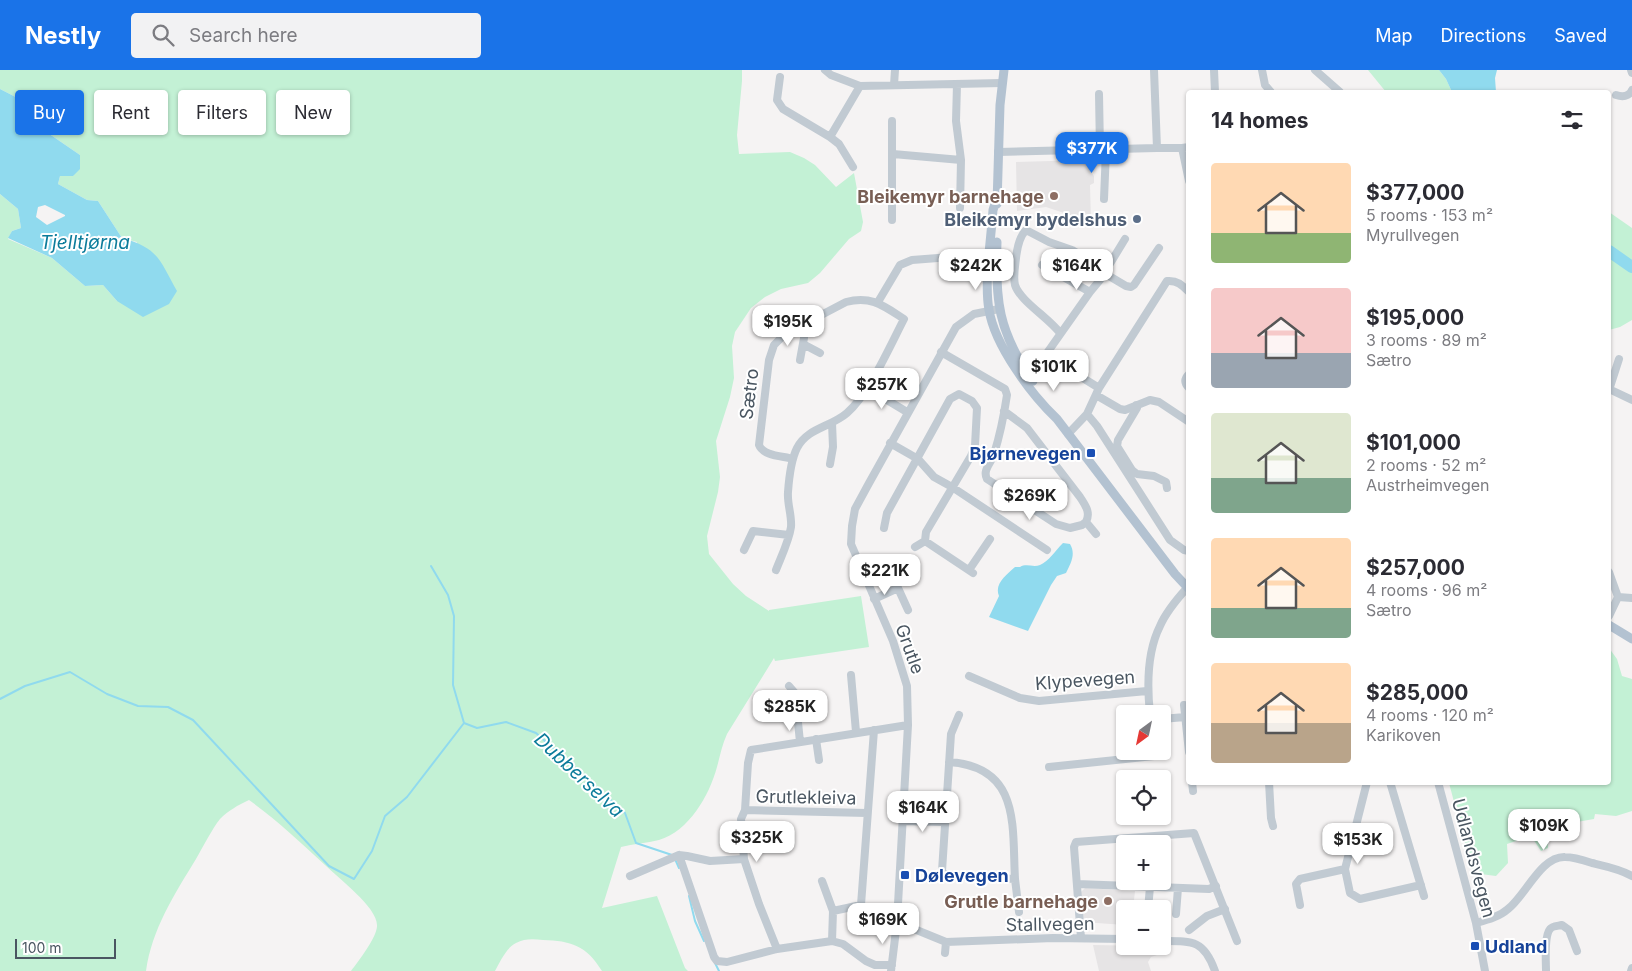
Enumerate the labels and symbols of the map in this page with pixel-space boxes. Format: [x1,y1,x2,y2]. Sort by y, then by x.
pin: $377K [1057,132,1127,174]
place label: Bleikemyr barnehage [857,186,1044,207]
marker: Bleikemyr barnehage [1048,190,1060,202]
place label: Bleikemyr bydelshus [944,209,1127,230]
marker: Bleikemyr bydelshus [1131,213,1143,225]
water label: Tjelltjørna [40,231,130,254]
pin: $242K [941,248,1011,291]
pin: $164K [1042,248,1112,291]
pin: $195K [753,304,823,347]
pin: $101K [1019,350,1089,392]
street label: Sætro [735,367,763,421]
pin: $257K [847,368,917,410]
place label: Bjørnevegen [970,443,1081,464]
marker: Bjørnevegen [1085,447,1097,459]
pin: $269K [995,478,1065,521]
pin: $221K [850,554,920,596]
street label: Grutle [891,621,929,677]
street label: Klypevegen [1034,666,1136,694]
pin: $285K [755,690,825,732]
north arrow [1116,705,1171,760]
water label: Dubberselva [529,728,629,822]
street label: Grutlekleiva [755,786,857,808]
pin: $164K [888,790,958,833]
street label: Udlandsvegen [1448,796,1500,920]
pin: $109K [1509,808,1579,851]
pin: $325K [722,820,792,863]
pin: $153K [1323,822,1393,865]
place label: Dølevegen [915,865,1009,886]
marker: Dølevegen [899,869,911,881]
place label: Grutle barnehage [944,891,1098,912]
marker: Grutle barnehage [1102,895,1114,907]
pin: $169K [848,902,918,945]
street label: Stallvegen [1005,913,1095,935]
scale bar [15,936,116,959]
place label: Udland [1485,936,1547,957]
marker: Udland [1469,940,1481,952]

